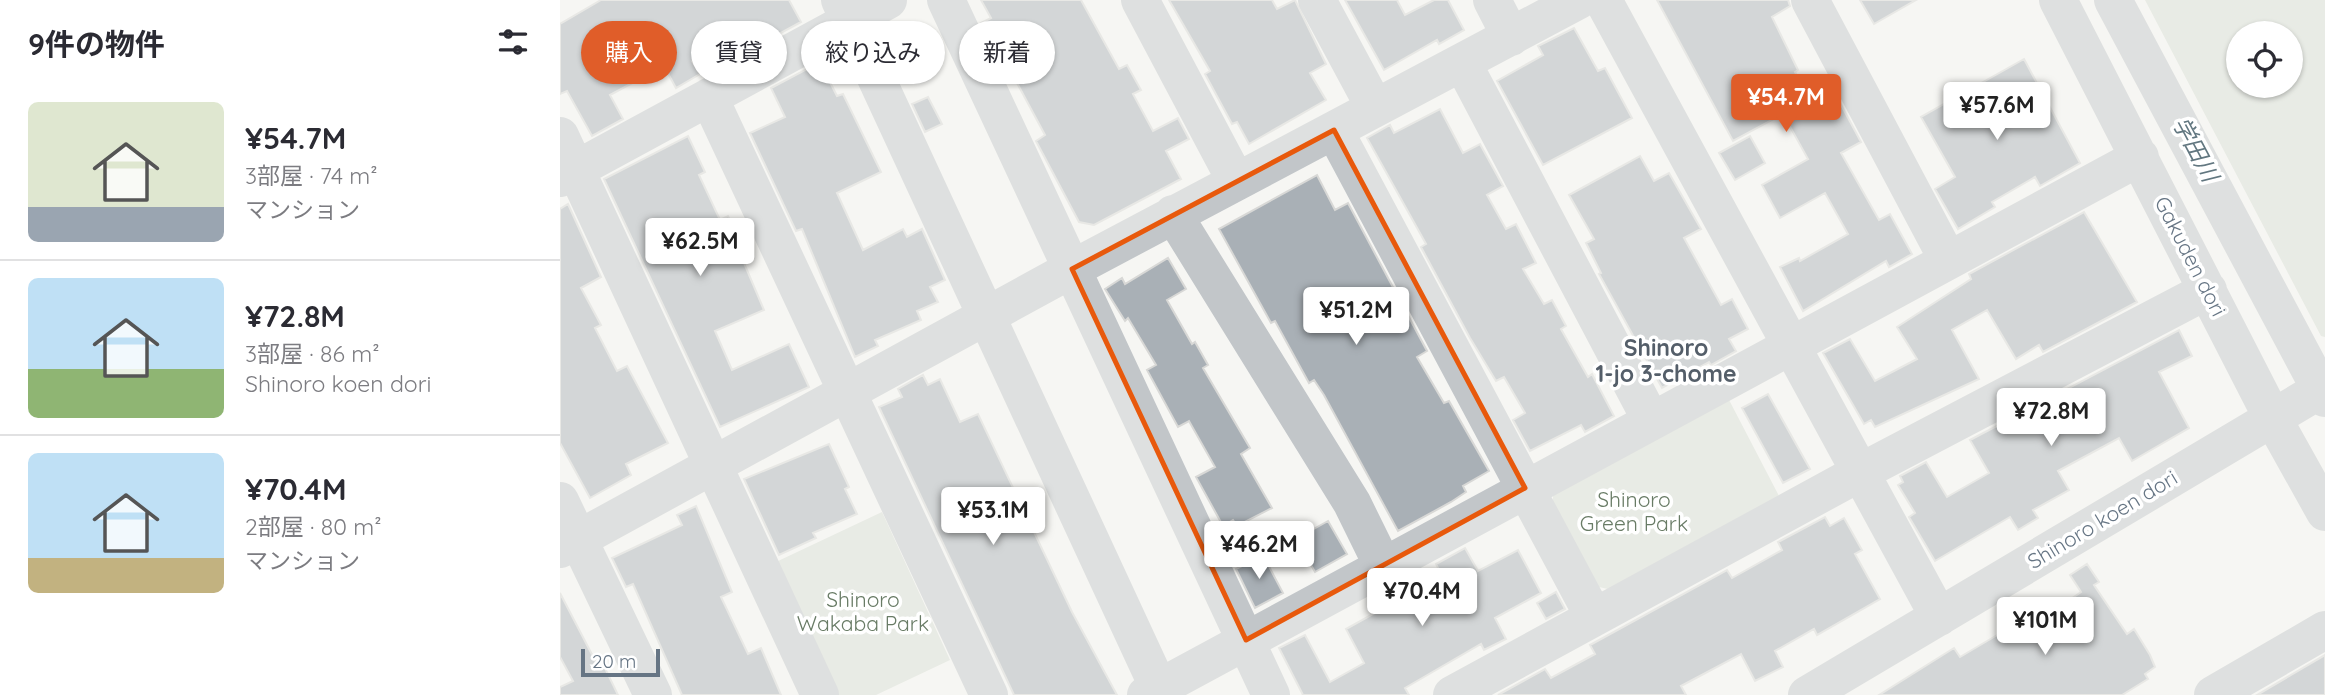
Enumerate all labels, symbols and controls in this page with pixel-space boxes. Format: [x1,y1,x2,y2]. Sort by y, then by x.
chip: 購入 [581,21,677,84]
chip: 賃貸 [691,21,787,84]
chip: 絞り込み [801,21,945,84]
chip: 新着 [959,21,1055,84]
map controls [2226,21,2303,98]
button: locate [2226,21,2303,98]
icon: filters [494,23,532,61]
text: 9件の物件 [28,25,165,63]
pin: ¥54.7M [1729,74,1843,134]
text: ¥54.7M [1747,82,1825,111]
pin: ¥57.6M [1940,82,2054,142]
text: ¥57.6M [1959,90,2035,119]
water label: 学田川 [2167,112,2226,189]
text: ¥54.7M [245,119,346,157]
icon: home [84,130,168,214]
text: 3部屋 · 74 m² [245,161,378,190]
street label: Gakuden dori [2150,192,2232,320]
text: マンション [245,195,360,224]
pin: ¥62.5M [643,218,757,278]
text: ¥62.5M [661,226,739,255]
pin: ¥51.2M [1299,288,1413,347]
text: ¥51.2M [1319,295,1393,324]
text: ¥72.8M [245,297,345,335]
icon: home [84,306,168,390]
district label: Shinoro 1-jo 3-chome [1595,333,1737,388]
text: 3部屋 · 86 m² [245,339,379,368]
text: Shinoro koen dori [245,369,431,398]
pin: ¥72.8M [1994,388,2108,448]
text: ¥72.8M [2013,396,2089,425]
street label: Shinoro koen dori [2022,464,2182,574]
text: ¥70.4M [245,470,347,508]
icon: home [84,481,168,565]
park label: Shinoro Green Park [1580,486,1688,536]
pin: ¥53.1M [936,488,1050,547]
text: ¥53.1M [957,495,1029,524]
text: 2部屋 · 80 m² [245,512,381,541]
pin: ¥46.2M [1202,522,1316,581]
text: ¥46.2M [1220,529,1298,558]
text: マンション [245,546,360,575]
pin: ¥70.4M [1365,568,1479,628]
text: ¥70.4M [1383,576,1461,605]
park label: Shinoro Wakaba Park [797,586,929,636]
pin: ¥101M [1996,598,2094,657]
text: ¥101M [2013,605,2077,634]
scale bar [581,646,660,678]
text: 20 m [592,649,636,673]

